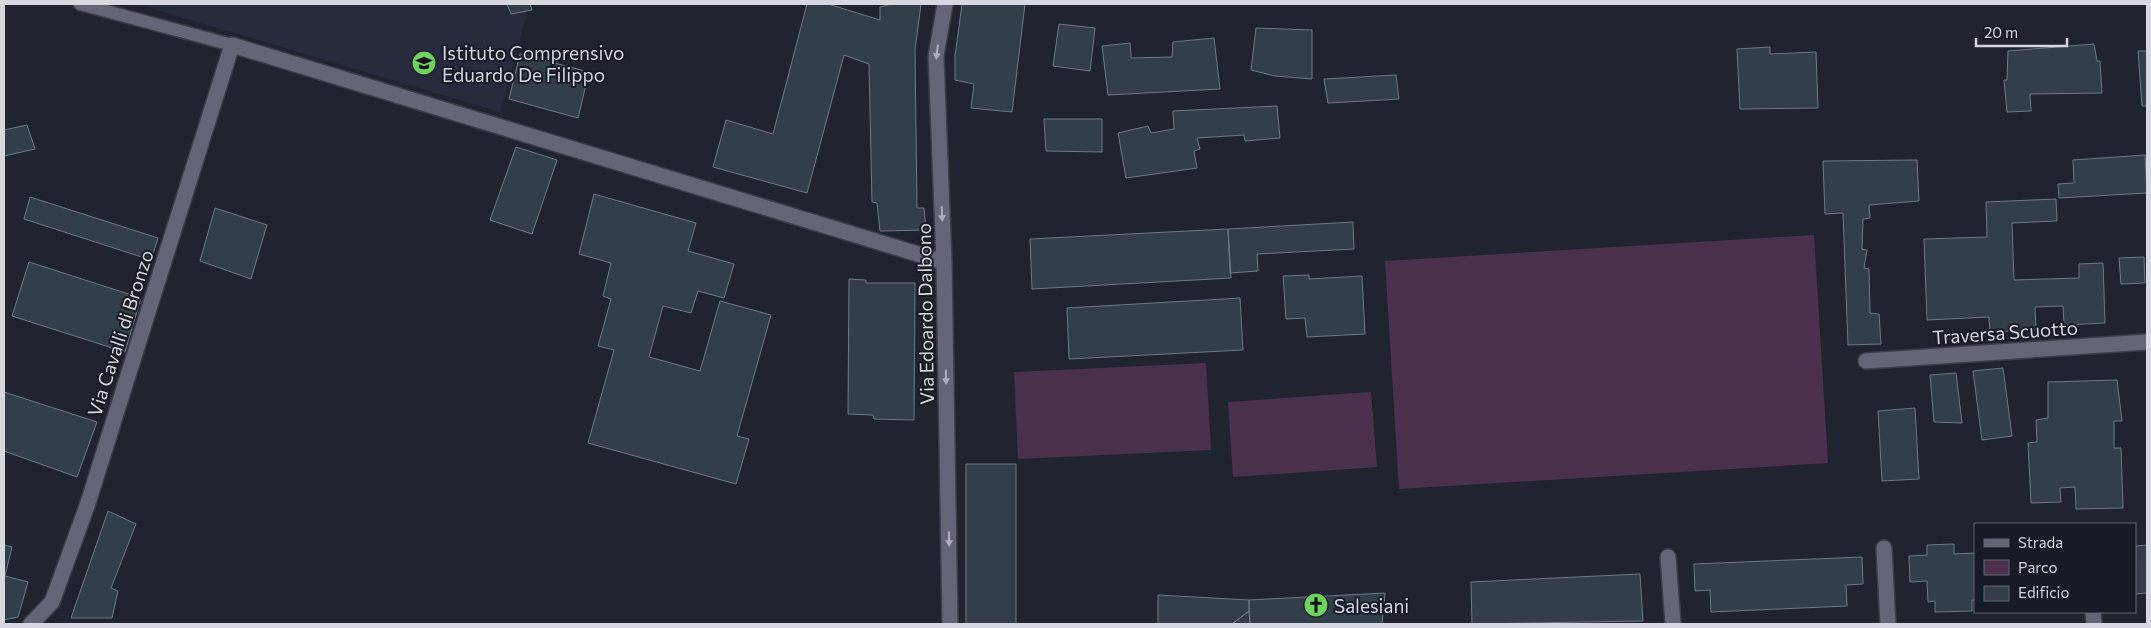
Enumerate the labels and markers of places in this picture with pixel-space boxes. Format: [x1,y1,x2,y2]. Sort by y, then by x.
place label: Istituto Comprensivo Eduardo De Filippo [442,41,624,86]
school or university icon: Istituto Comprensivo Eduardo De Filippo [411,50,437,76]
church icon: Salesiani [1303,592,1329,618]
place label: Salesiani [1334,594,1409,617]

